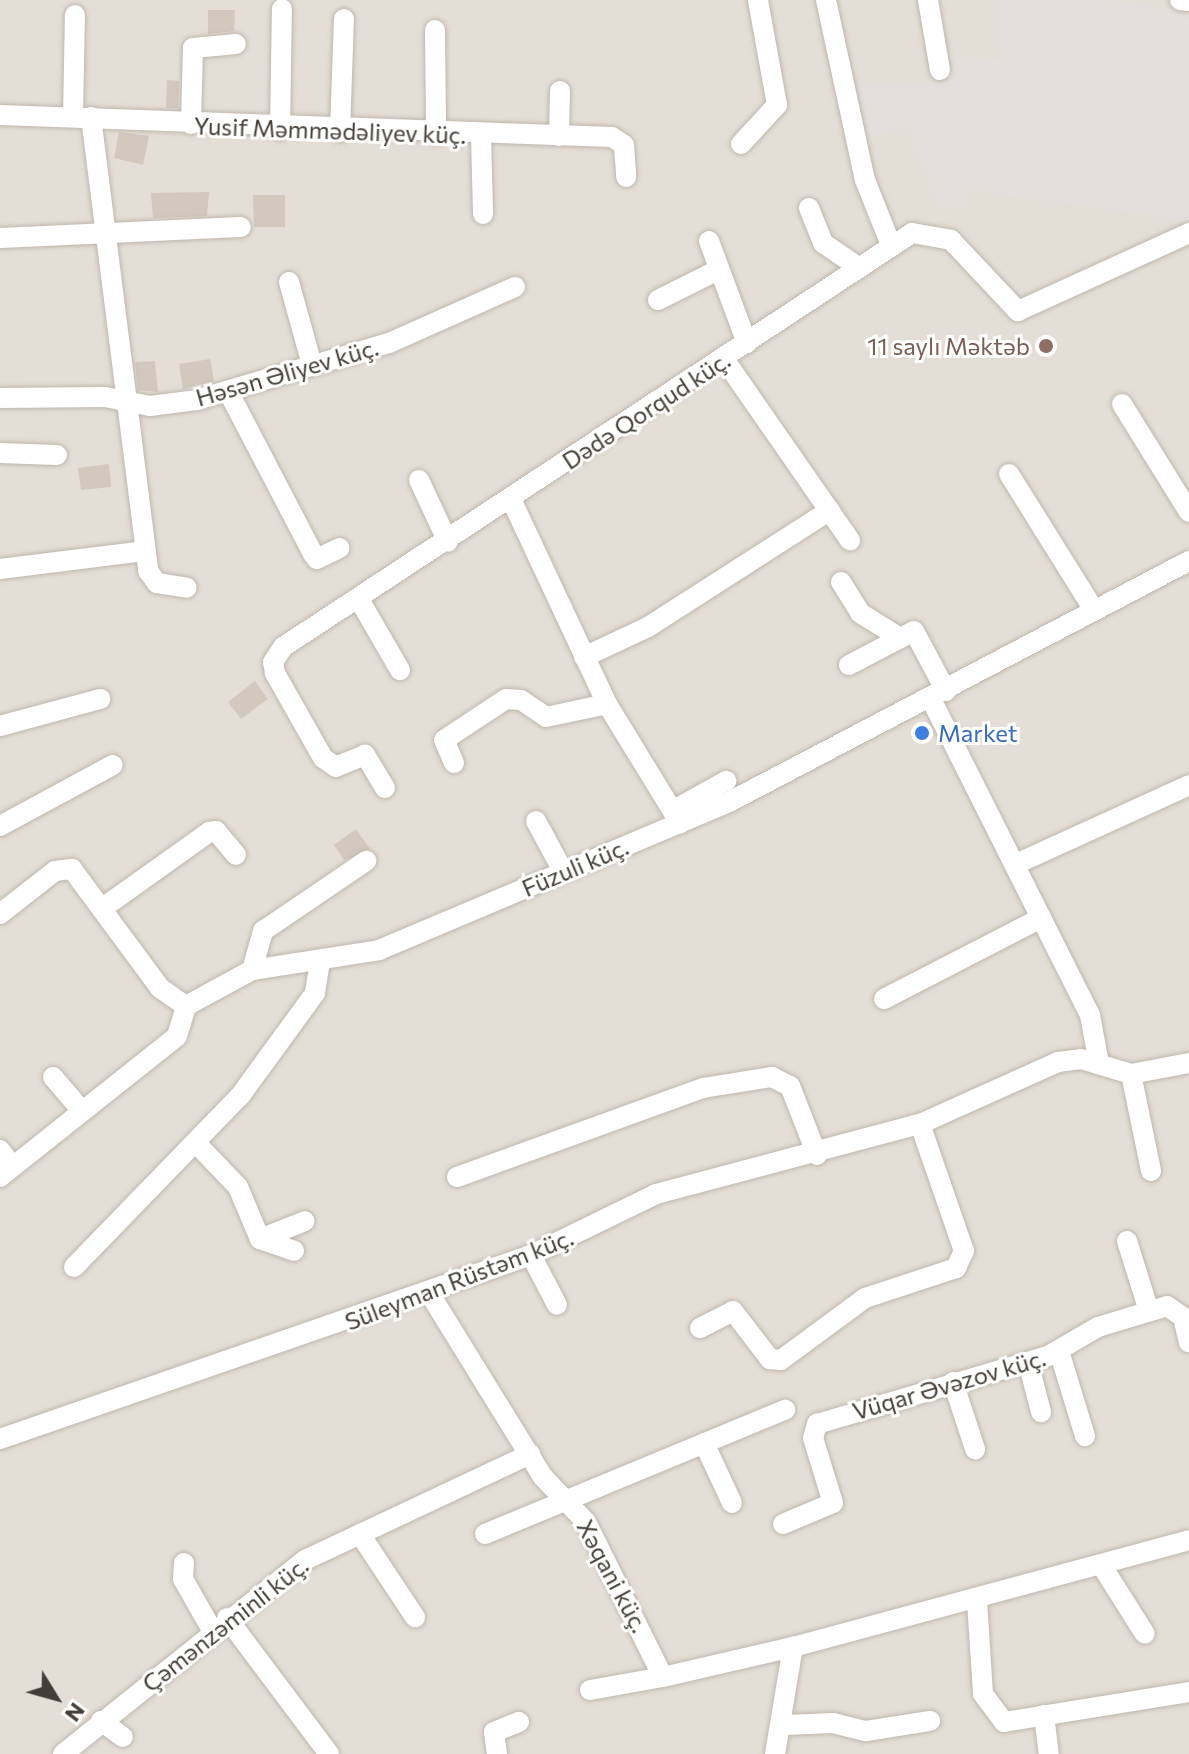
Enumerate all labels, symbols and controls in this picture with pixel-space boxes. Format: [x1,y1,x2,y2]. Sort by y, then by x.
street label: Yusif Məmmədəliyev küç. [193,111,467,149]
street label: Həsən Əliyev küç. [192,332,382,412]
place label: 11 saylı Məktəb [867,332,1030,360]
marker: 11 saylı Məktəb [1037,337,1055,355]
street label: Dədə Qorqud küç. [557,345,735,475]
place label: Market [938,719,1018,747]
marker: Market [913,724,931,742]
street label: Füzuli küç. [517,832,633,902]
street label: Süleyman Rüstəm küç. [341,1222,577,1336]
street label: Vüqar Əvəzov küç. [849,1343,1049,1425]
street label: Xəqani küç. [571,1515,655,1637]
street label: Çəmənzəminli küç. [136,1550,314,1698]
north arrow [16,1658,96,1738]
text: N [60,1698,91,1727]

